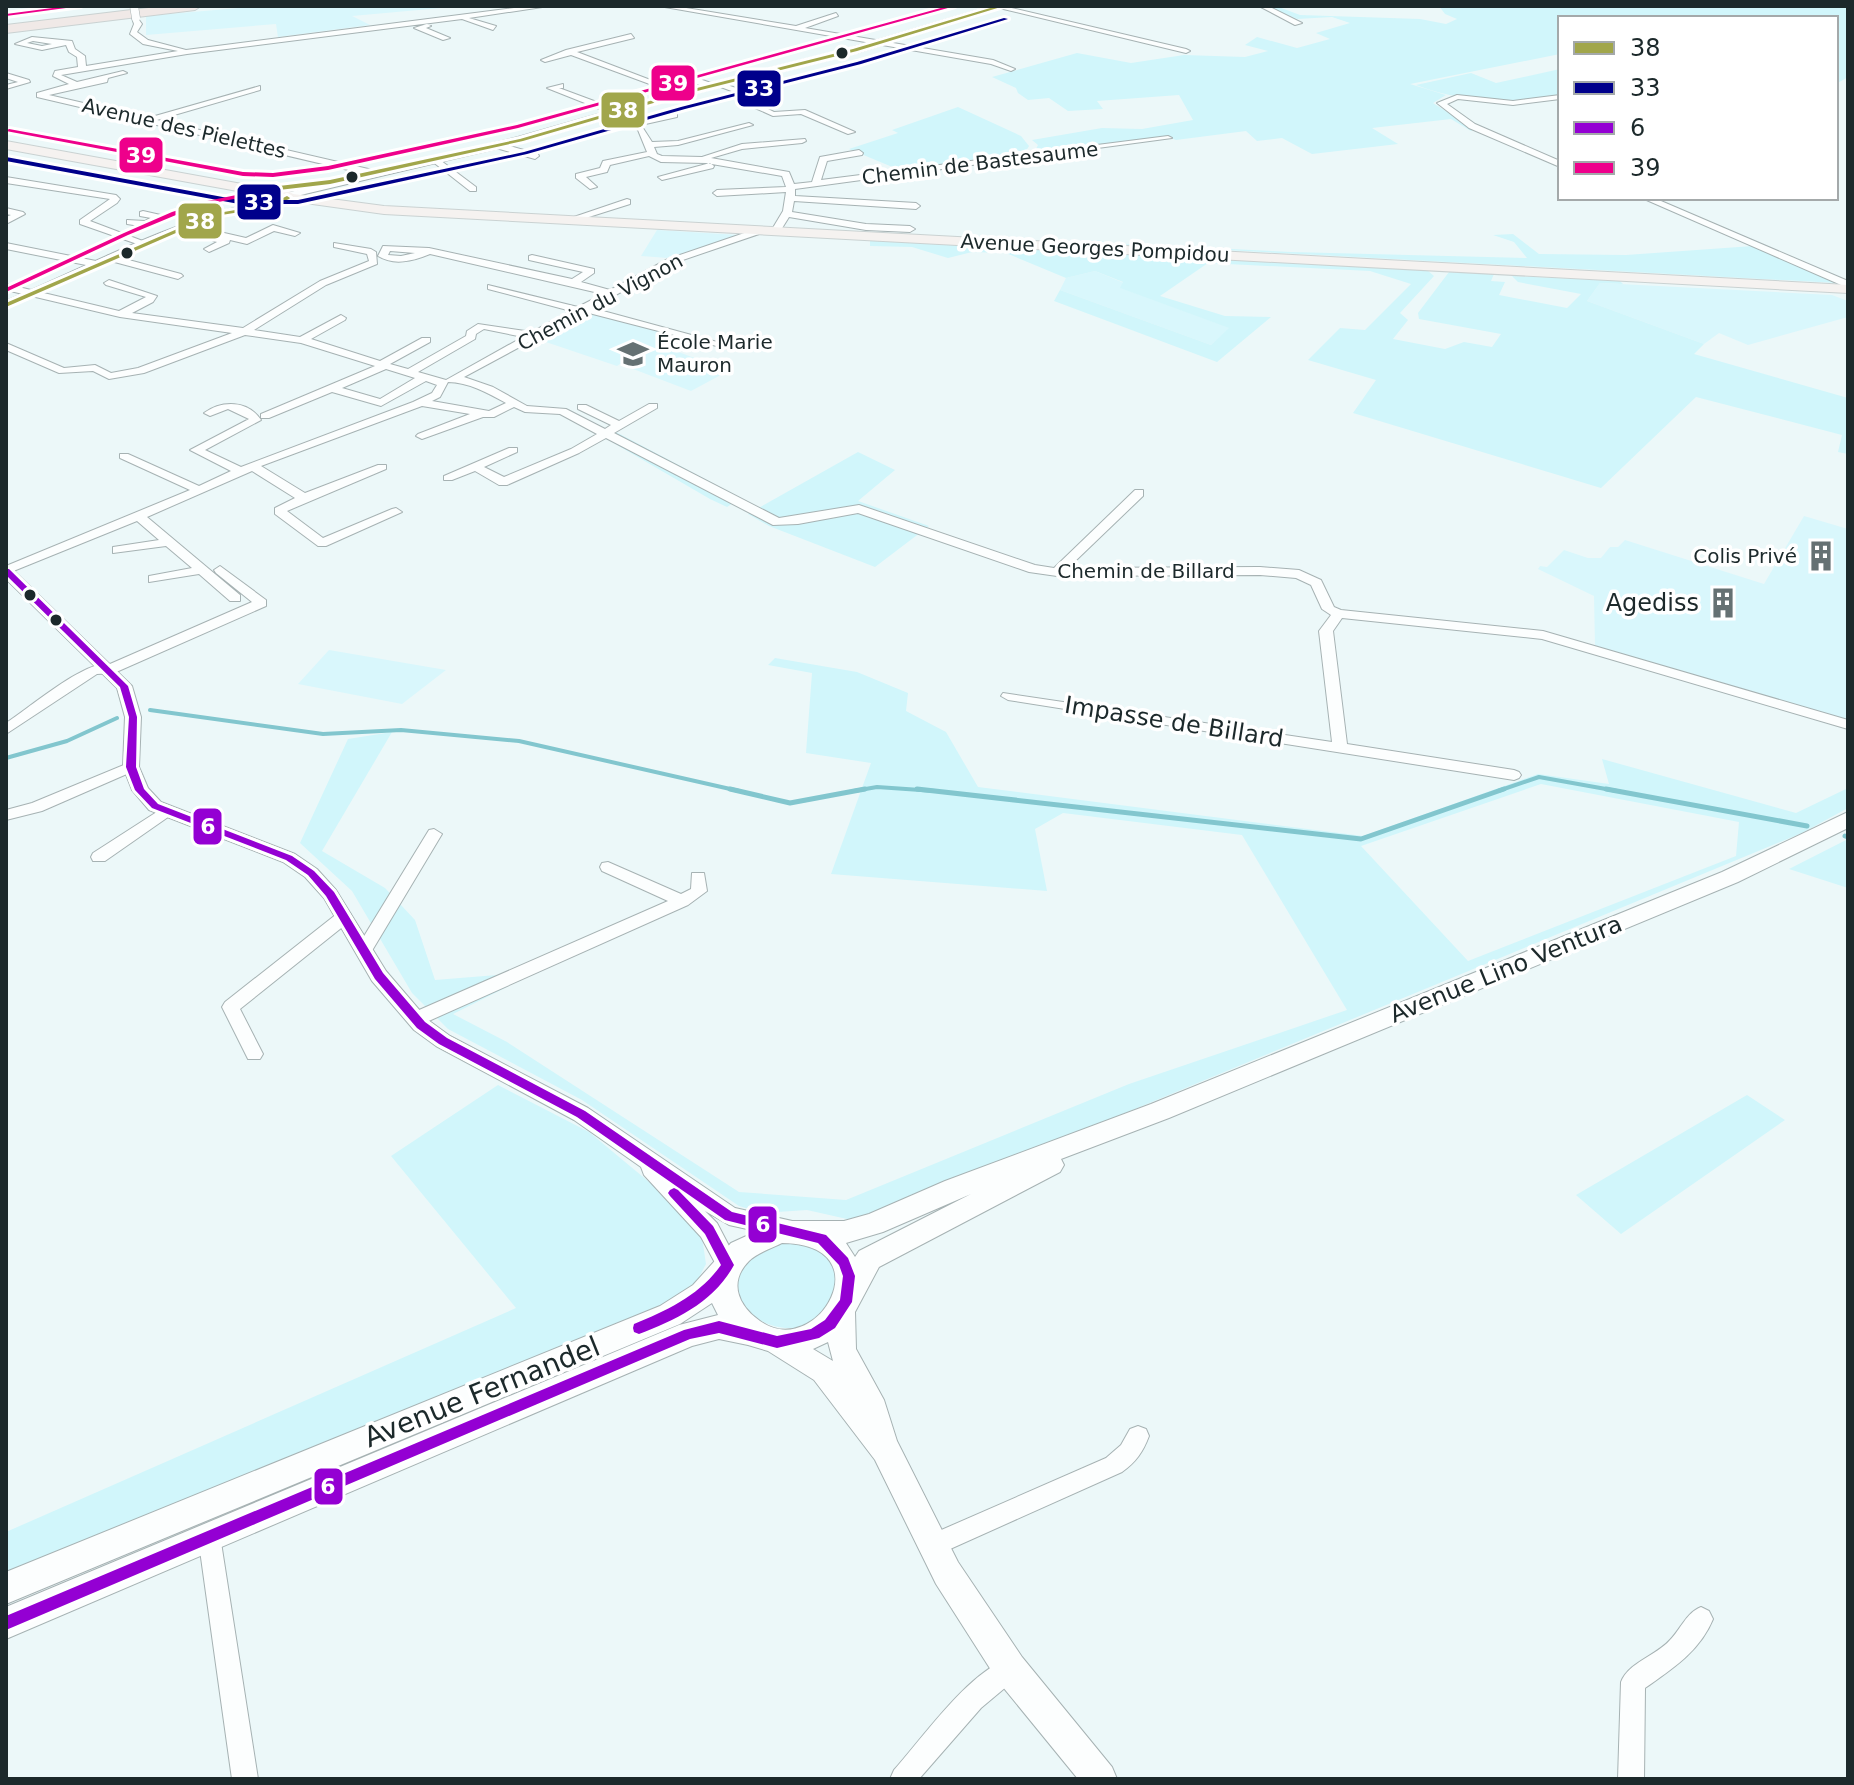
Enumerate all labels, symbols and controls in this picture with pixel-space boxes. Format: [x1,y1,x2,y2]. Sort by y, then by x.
legend [1558,16,1838,200]
text: 38 [1630,34,1661,62]
unlabelled marker [834,45,850,61]
line badge: 39 [650,64,696,102]
line badge: 33 [736,69,782,108]
text: 39 [658,71,688,96]
text: 33 [1630,74,1661,102]
text: 33 [744,76,774,101]
line badge: 38 [600,91,646,129]
street label: Avenue des Pielettes [80,93,288,163]
text: 38 [608,98,638,123]
text: 6 [1630,114,1645,142]
line badge: 39 [118,136,164,174]
street label: Chemin de Bastesaume [860,137,1100,189]
text: 39 [126,143,156,168]
text: 39 [1630,154,1661,182]
unlabelled marker [344,169,360,185]
line badge: 33 [236,183,282,221]
text: 33 [244,190,274,215]
line badge: 38 [177,202,223,240]
text: 38 [185,209,215,234]
street label: Avenue Georges Pompidou [960,229,1230,267]
unlabelled marker [119,245,135,261]
street label: Chemin du Vignon [513,248,687,356]
place label: École Marie Mauron [657,330,773,377]
school or university icon: École Marie Mauron [616,337,650,371]
building icon: Colis Privé [1804,539,1838,573]
place label: Colis Privé [1693,544,1797,568]
street label: Chemin de Billard [1057,559,1235,583]
building icon: Agediss [1706,586,1740,620]
unlabelled marker [22,587,38,603]
place label: Agediss [1606,589,1699,617]
unlabelled marker [48,612,64,628]
street label: Impasse de Billard [1063,691,1285,753]
line badge: 6 [192,807,223,846]
text: 6 [200,814,216,839]
street label: Avenue Lino Ventura [1386,910,1626,1028]
line badge: 6 [747,1205,778,1244]
text: 6 [755,1212,771,1237]
street label: Avenue Fernandel [359,1330,605,1454]
line badge: 6 [313,1467,344,1506]
text: 6 [320,1474,336,1499]

